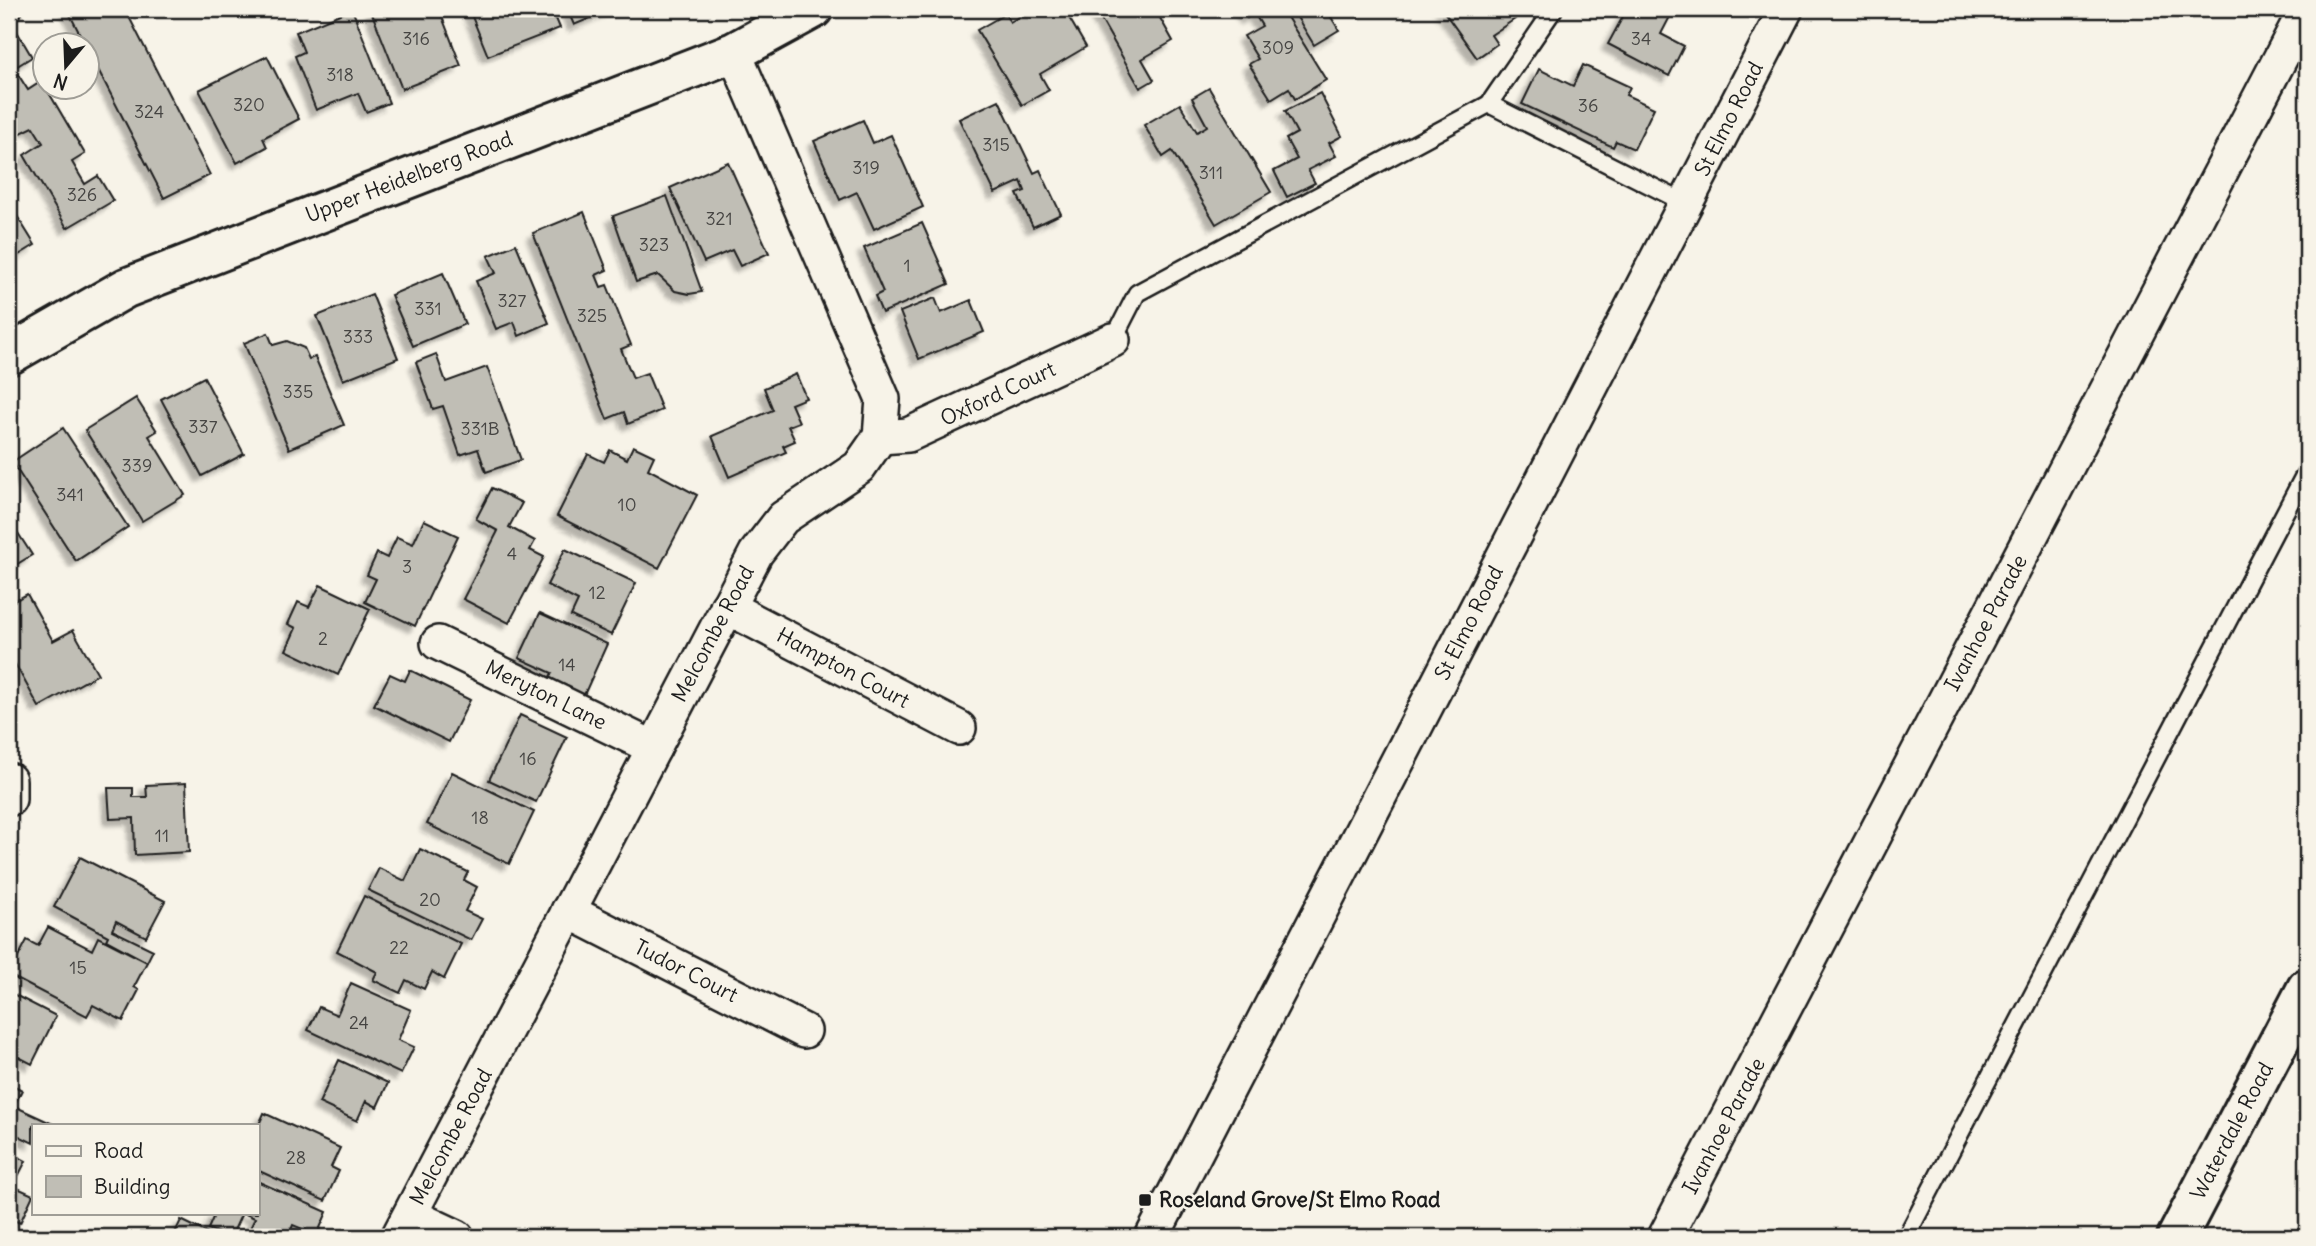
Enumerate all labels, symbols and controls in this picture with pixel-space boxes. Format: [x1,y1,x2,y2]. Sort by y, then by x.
house number: 316 [402,27,430,50]
house number: 34 [1631,27,1651,50]
north arrow [32,32,102,102]
house number: 309 [1262,36,1294,59]
street label: St Elmo Road [1688,57,1769,181]
house number: 318 [326,63,354,86]
text: N [50,69,71,96]
house number: 320 [233,93,265,116]
house number: 36 [1578,94,1598,117]
house number: 324 [134,100,164,123]
street label: Upper Heidelberg Road [302,125,516,228]
house number: 315 [982,133,1010,156]
house number: 319 [852,156,880,179]
house number: 311 [1199,161,1223,184]
house number: 326 [67,183,97,206]
house number: 321 [705,207,733,230]
house number: 323 [639,233,669,256]
house number: 1 [903,254,911,277]
house number: 327 [498,289,527,312]
house number: 331 [414,297,442,320]
house number: 325 [577,304,607,327]
house number: 333 [343,325,373,348]
street label: Oxford Court [936,355,1060,432]
house number: 335 [283,380,313,403]
house number: 337 [188,415,218,438]
house number: 331B [460,417,500,440]
house number: 339 [122,454,152,477]
house number: 341 [56,483,84,506]
house number: 10 [618,493,637,516]
house number: 4 [507,542,517,565]
street label: Ivanhoe Parade [1938,550,2033,696]
house number: 3 [402,555,412,578]
street label: Melcombe Road [665,561,760,707]
street label: St Elmo Road [1428,561,1509,685]
house number: 12 [588,581,606,604]
street label: Hampton Court [772,621,914,714]
house number: 2 [318,627,328,650]
house number: 14 [558,653,576,676]
street label: Meryton Lane [481,654,611,736]
house number: 16 [519,747,537,770]
house number: 18 [471,806,489,829]
house number: 11 [155,824,169,847]
house number: 20 [419,888,441,911]
street label: Tudor Court [630,933,743,1008]
house number: 22 [389,936,409,959]
house number: 15 [69,956,87,979]
house number: 24 [349,1011,369,1034]
street label: Ivanhoe Parade [1676,1053,1771,1199]
street label: Waterdale Road [2184,1058,2279,1204]
street label: Melcombe Road [403,1064,498,1210]
legend [32,1124,259,1214]
text: Road [94,1137,143,1164]
house number: 28 [286,1146,306,1169]
text: Building [94,1173,170,1200]
place label: Roseland Grove/St Elmo Road [1159,1186,1441,1213]
marker: Roseland Grove/St Elmo Road [1137,1192,1153,1208]

